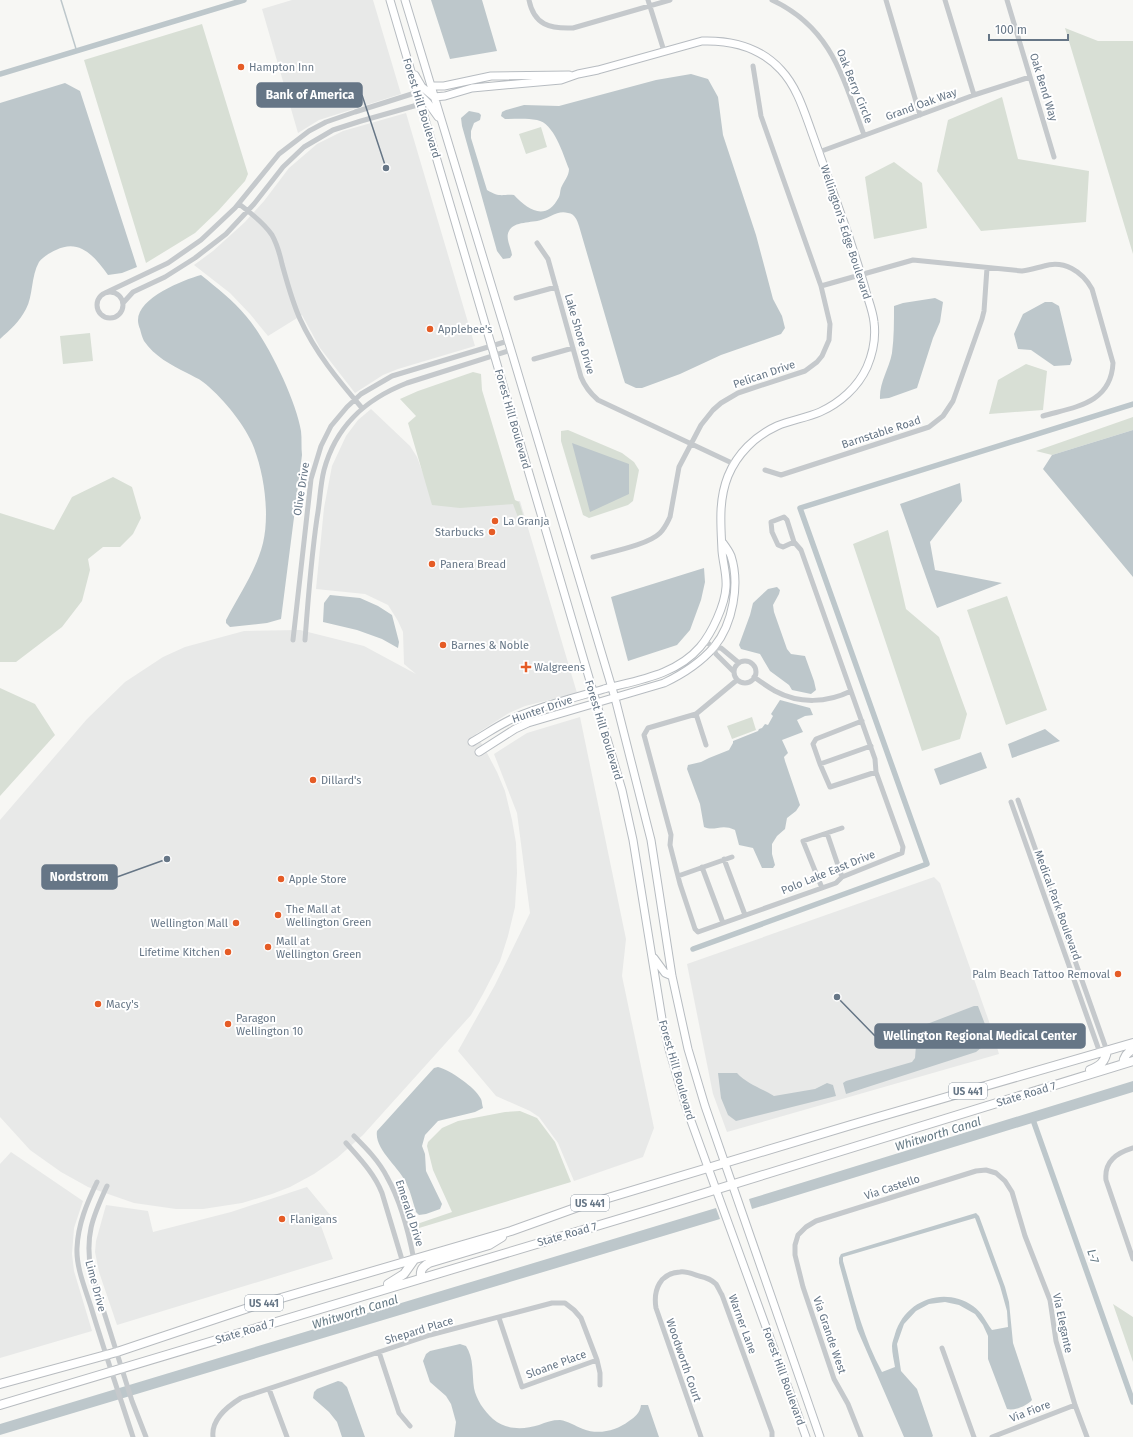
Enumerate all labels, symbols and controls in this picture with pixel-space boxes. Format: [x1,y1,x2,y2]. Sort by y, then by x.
scale bar [989,16,1068,42]
text: 100 m [995,23,1027,37]
street label: Oak Berry Circle [834,47,875,125]
street label: Oak Bend Way [1027,51,1060,123]
street label: Forest Hill Boulevard [400,57,443,160]
place label: Hampton Inn [249,61,314,74]
marker: Hampton Inn [236,62,246,72]
callout: Bank of America [257,83,362,107]
street label: Grand Oak Way [884,85,959,123]
text: Bank of America [266,88,355,102]
street label: Wellington's Edge Boulevard [818,163,873,301]
street label: Lake Shore Drive [562,292,597,376]
place label: Applebee's [438,323,492,336]
marker: Applebee's [425,324,435,334]
street label: Pelican Drive [731,358,797,391]
street label: Forest Hill Boulevard [492,368,533,471]
street label: Barnstable Road [840,414,922,451]
street label: Olive Drive [291,461,312,517]
place label: La Granja [503,515,550,528]
marker: La Granja [490,516,500,526]
place label: Starbucks [435,526,484,539]
marker: Starbucks [487,527,497,537]
place label: Panera Bread [440,558,506,571]
marker: Panera Bread [427,559,437,569]
place label: Barnes & Noble [451,639,529,652]
marker: Barnes & Noble [438,640,448,650]
place label: Walgreens [534,661,585,674]
marker: Walgreens [521,662,531,672]
street label: Forest Hill Boulevard [582,679,625,782]
street label: Hunter Drive [510,693,574,726]
place label: Dillard's [321,774,362,787]
marker: Dillard's [308,775,318,785]
street label: Polo Lake East Drive [779,848,877,897]
street label: Medical Park Boulevard [1032,848,1084,962]
callout: Nordstrom [42,865,117,889]
text: Nordstrom [50,870,108,884]
place label: Apple Store [289,873,347,886]
marker: Apple Store [276,874,286,884]
place label: The Mall at Wellington Green [286,903,372,929]
marker: The Mall at Wellington Green [273,910,283,920]
place label: Wellington Mall [151,917,228,930]
marker: Wellington Mall [231,918,241,928]
place label: Mall at Wellington Green [276,935,362,961]
marker: Mall at Wellington Green [263,942,273,952]
place label: Lifetime Kitchen [139,946,220,959]
marker: Lifetime Kitchen [223,947,233,957]
place label: Palm Beach Tattoo Removal [972,968,1110,981]
marker: Palm Beach Tattoo Removal [1113,969,1123,979]
place label: Macy's [106,998,139,1011]
marker: Macy's [93,999,103,1009]
place label: Paragon Wellington 10 [236,1012,303,1038]
marker: Paragon Wellington 10 [223,1019,233,1029]
street label: Forest Hill Boulevard [656,1019,697,1122]
callout: Wellington Regional Medical Center [875,1024,1085,1048]
text: Wellington Regional Medical Center [883,1029,1077,1043]
street label: State Road 7 [995,1079,1058,1110]
road number: US 441 [949,1083,987,1099]
water label: Whitworth Canal [893,1114,983,1154]
street label: Via Castello [863,1172,922,1203]
street label: Emerald Drive [393,1178,426,1248]
road number: US 441 [571,1195,609,1211]
place label: Flanigans [290,1213,337,1226]
marker: Flanigans [277,1214,287,1224]
street label: State Road 7 [536,1220,599,1249]
water label: L-7 [1084,1247,1102,1266]
street label: Lime Drive [82,1259,109,1313]
water label: Whitworth Canal [310,1292,400,1332]
street label: Via Elegante [1050,1292,1075,1354]
street label: Warner Lane [726,1293,759,1356]
road number: US 441 [245,1295,283,1311]
street label: Via Grande West [810,1295,849,1376]
street label: Shepard Place [383,1314,455,1347]
street label: State Road 7 [214,1316,277,1347]
street label: Woodworth Court [663,1317,704,1404]
street label: Forest Hill Boulevard [760,1325,807,1427]
street label: Sloane Place [524,1348,588,1381]
street label: Via Fiore [1008,1398,1052,1425]

